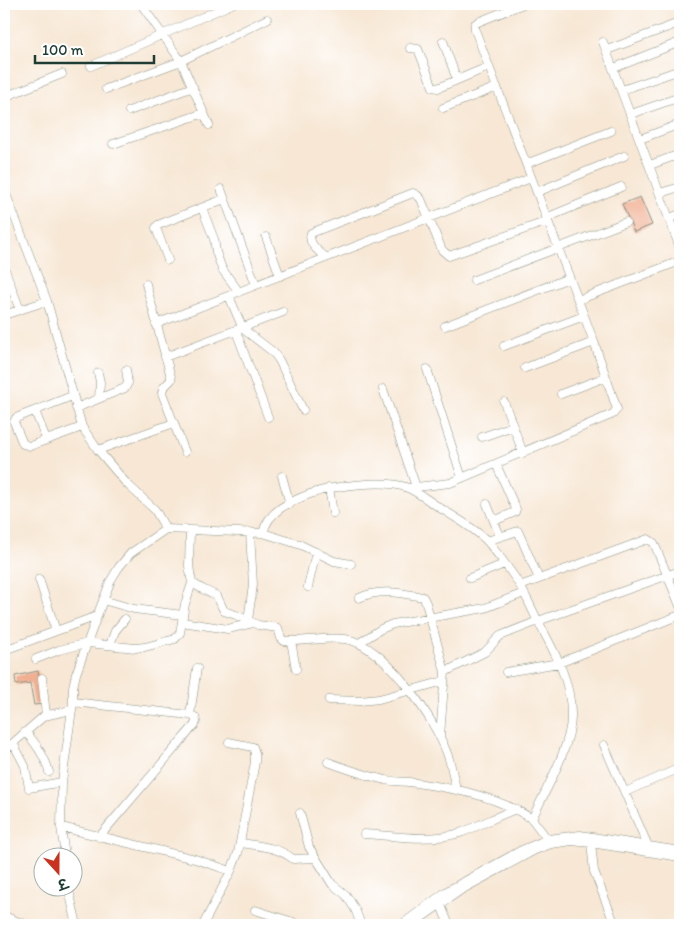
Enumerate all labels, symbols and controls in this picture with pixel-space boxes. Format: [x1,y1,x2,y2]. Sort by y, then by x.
scale bar [35,32,154,64]
text: 100 m [42,41,84,59]
north arrow [32,846,82,896]
text: उ [54,873,72,894]

